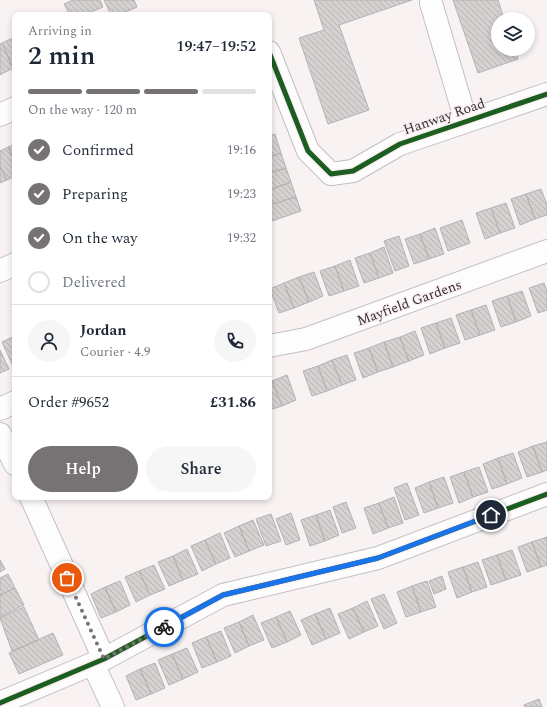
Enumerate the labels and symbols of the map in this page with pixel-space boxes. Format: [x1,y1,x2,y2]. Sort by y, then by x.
street label: Hanway Road [400,93,488,140]
street label: Mayfield Gardens [354,274,465,331]
pin [474,498,508,532]
pin [50,561,84,595]
courier [144,607,184,647]

